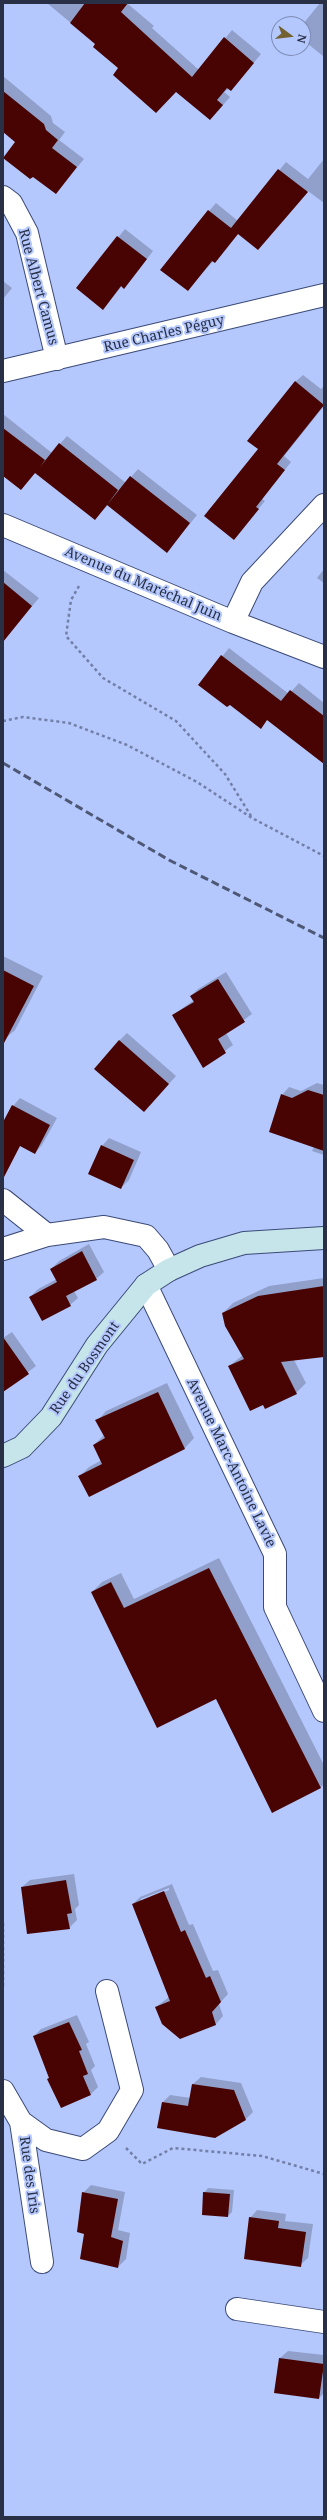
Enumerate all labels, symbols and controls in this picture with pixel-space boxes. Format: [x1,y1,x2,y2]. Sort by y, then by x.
north arrow [271,16,311,56]
text: N [294,33,310,45]
street label: Rue Albert Camus [14,227,62,347]
street label: Rue Charles Péguy [102,312,226,356]
street label: Avenue du Maréchal Juin [62,543,224,625]
street label: Rue du Bosmont [47,1318,123,1418]
street label: Avenue Marc-Antoine Lavie [183,1376,279,1550]
street label: Rue des Iris [15,2135,43,2215]

